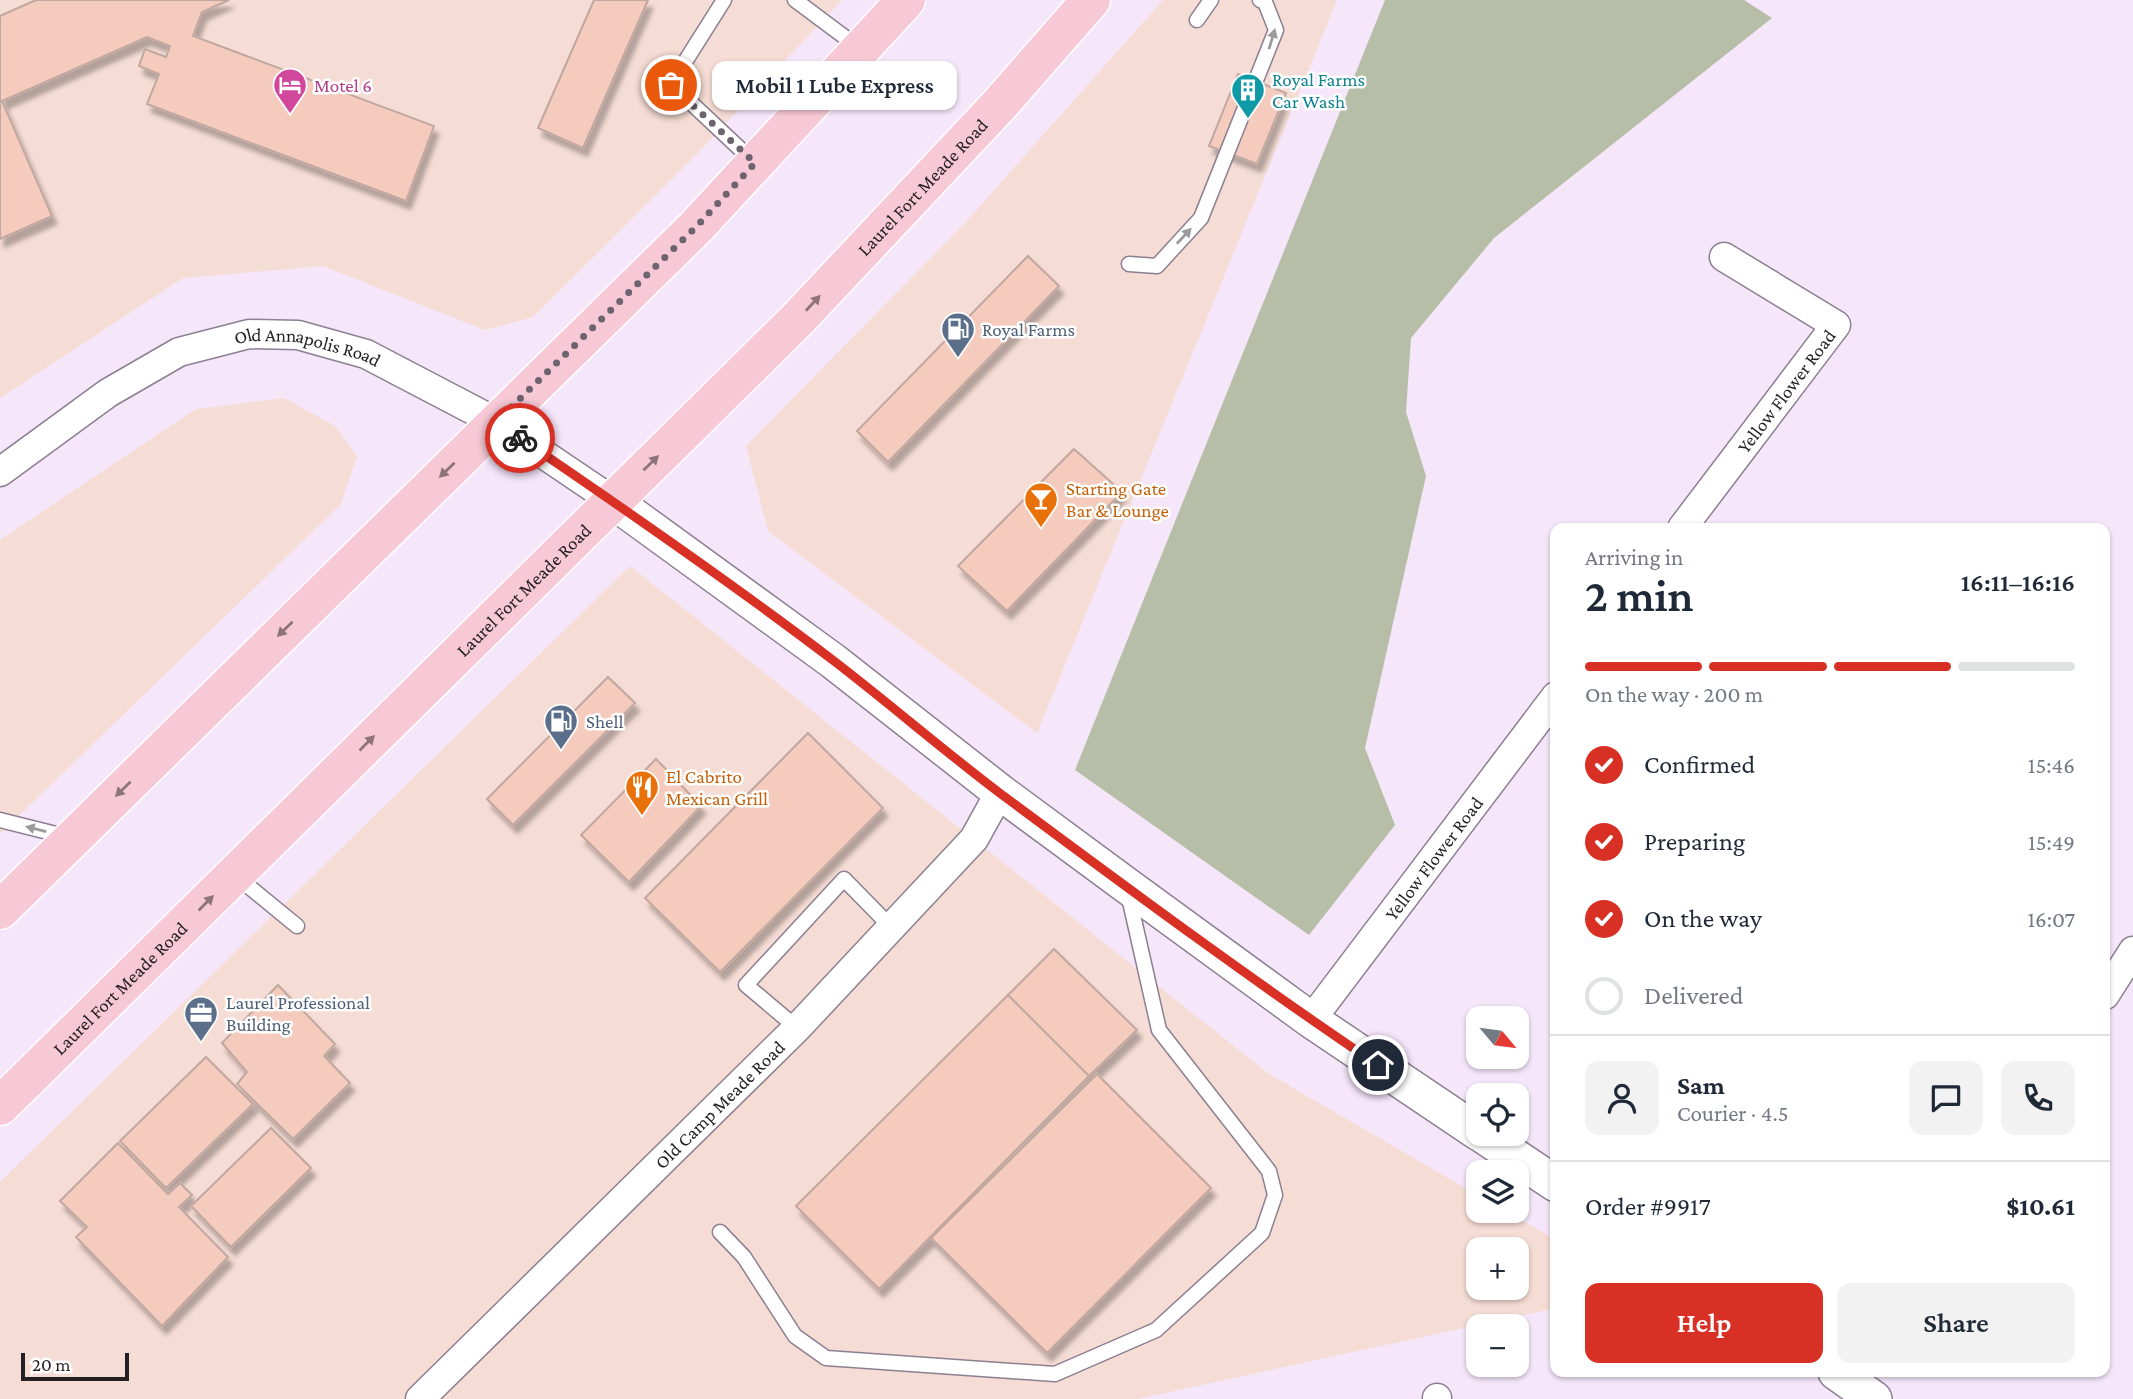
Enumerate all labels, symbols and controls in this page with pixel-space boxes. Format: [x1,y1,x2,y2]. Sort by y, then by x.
one-way arrow [1267,29,1278,50]
pin [641,55,701,115]
callout: Mobil 1 Lube Express [713,60,958,110]
hotel icon: Motel 6 [271,66,309,115]
icon: bag [652,66,690,104]
place label: Royal Farms Car Wash [1272,69,1365,112]
building icon: Royal Farms Car Wash [1229,71,1267,120]
text: Mobil 1 Lube Express [735,72,934,98]
place label: Motel 6 [314,75,372,96]
street label: Laurel Fort Meade Road [853,114,992,260]
one-way arrow [1176,227,1192,245]
one-way arrow [804,295,820,312]
fuel station icon: Royal Farms [939,310,977,359]
place label: Royal Farms [982,319,1075,340]
street label: Old Annapolis Road [232,324,384,371]
street label: Yellow Flower Road [1733,326,1840,457]
courier [485,403,555,473]
icon: bike [501,419,539,457]
one-way arrow [642,456,659,472]
one-way arrow [439,461,456,478]
place label: Starting Gate Bar & Lounge [1066,478,1169,521]
bar icon: Starting Gate Bar & Lounge [1022,480,1060,529]
street label: Laurel Fort Meade Road [452,520,595,661]
text: Arriving in [1585,544,1683,570]
text: 16:11–16:16 [1961,568,2075,597]
text: 2 min [1585,570,1693,621]
one-way arrow [277,621,294,637]
text: On the way · 200 m [1585,681,1763,707]
fuel station icon: Shell [542,702,580,751]
place label: Shell [586,711,623,732]
one-way arrow [359,735,376,752]
icon: check [1585,746,1623,784]
text: Confirmed [1644,750,1755,779]
text: 15:46 [2028,752,2075,778]
place label: El Cabrito Mexican Grill [666,766,768,809]
restaurant icon: El Cabrito Mexican Grill [623,768,661,817]
one-way arrow [115,780,132,796]
street label: Yellow Flower Road [1381,793,1487,924]
one-way arrow [25,823,47,834]
icon: check [1585,823,1623,861]
text: Preparing [1644,827,1745,856]
text: 15:49 [2028,829,2075,855]
one-way arrow [197,895,214,912]
icon: check [1585,900,1623,938]
text: On the way [1644,904,1762,933]
text: 16:07 [2027,906,2075,932]
street label: Laurel Fort Meade Road [48,918,191,1059]
text: Delivered [1644,981,1743,1010]
place label: Laurel Professional Building [226,992,370,1035]
office icon: Laurel Professional Building [182,994,220,1043]
north arrow [1466,1006,1530,1069]
map controls [1466,1006,1529,1377]
pin [1348,1035,1408,1095]
street label: Old Camp Meade Road [651,1036,789,1173]
icon: home [1359,1046,1397,1084]
button: person [1585,1061,1659,1135]
button: chat [1909,1061,1983,1135]
button: phone [2001,1061,2075,1135]
text: Sam [1677,1071,1725,1100]
button: locate [1466,1083,1529,1146]
text: Courier · 4.5 [1677,1100,1789,1126]
button: layers [1466,1160,1529,1223]
text: Order #9917 [1585,1192,1711,1221]
text: $10.61 [2006,1192,2075,1221]
button: + [1466,1237,1529,1300]
button: Help [1585,1283,1823,1363]
button: Share [1837,1283,2075,1363]
button: − [1466,1314,1529,1377]
scale bar [21,1350,130,1382]
text: 20 m [32,1354,71,1375]

